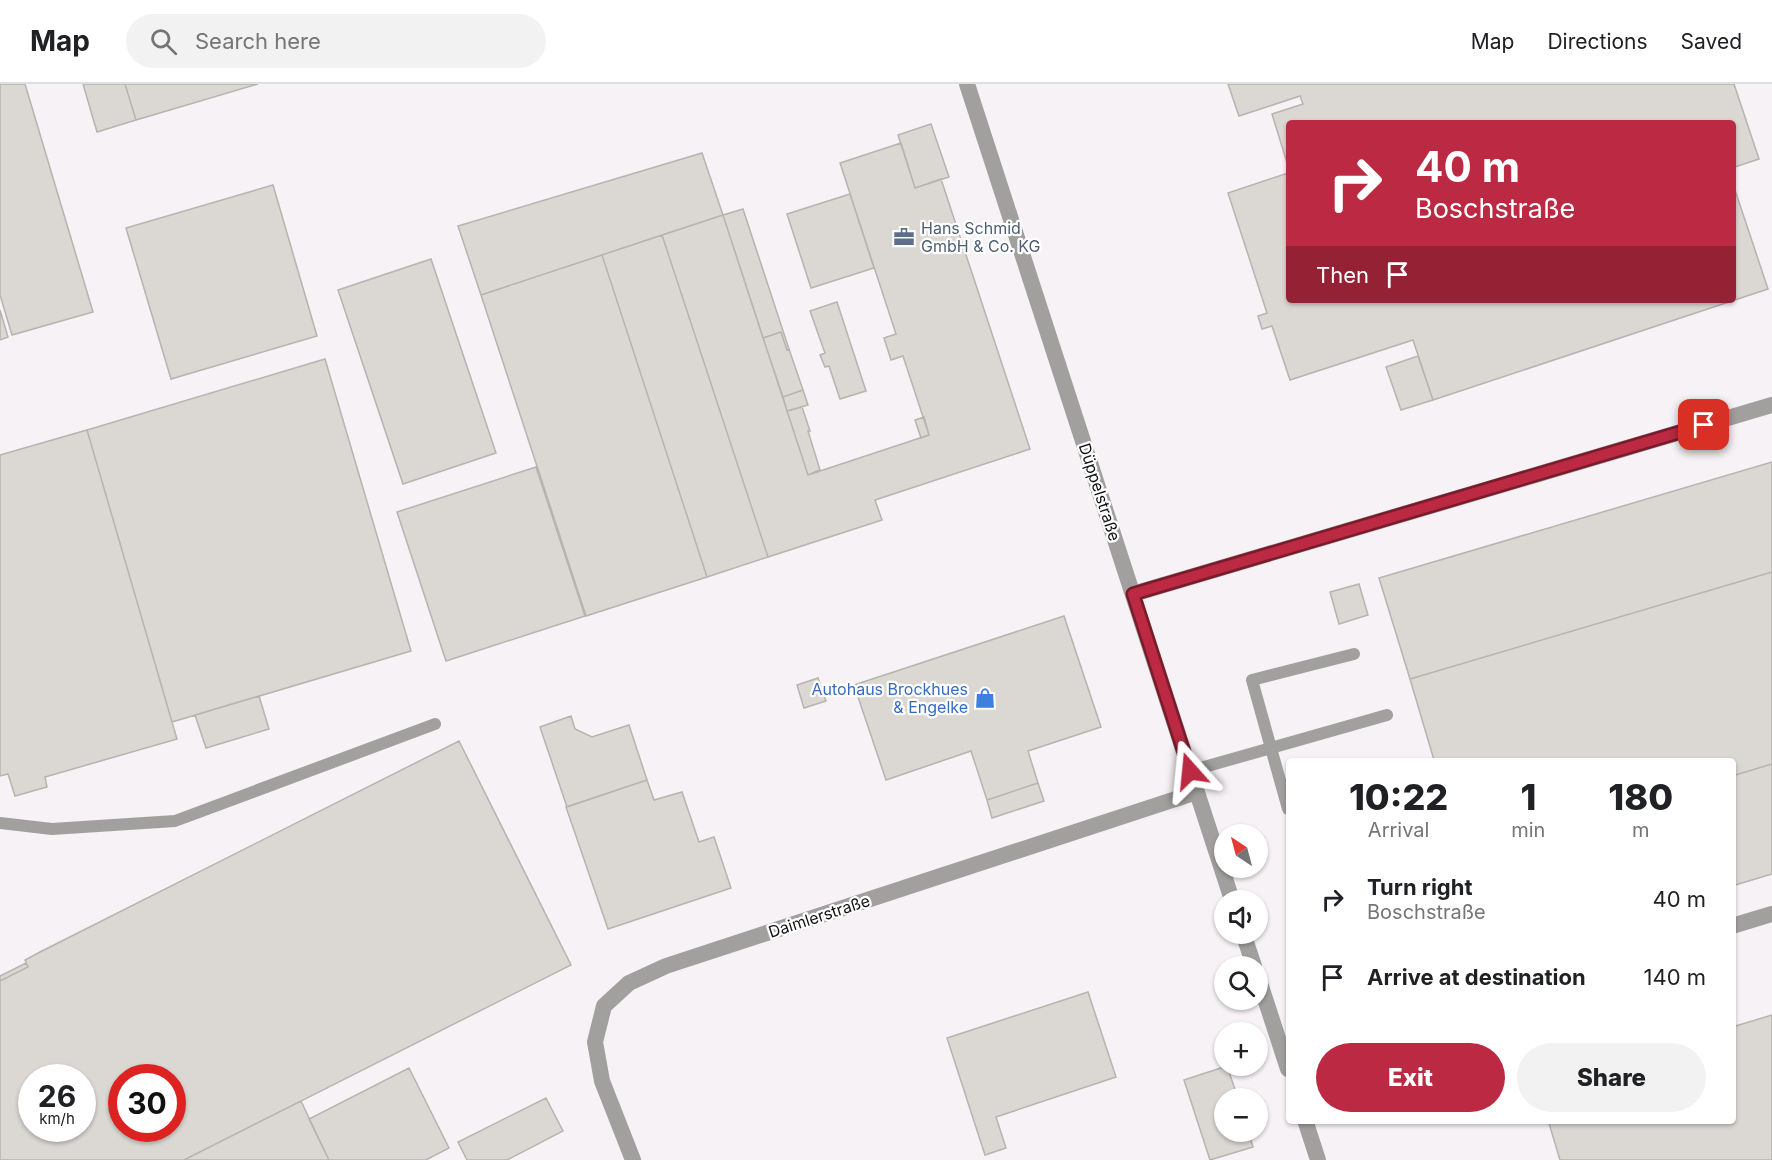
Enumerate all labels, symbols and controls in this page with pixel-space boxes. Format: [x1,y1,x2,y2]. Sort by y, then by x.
search box [126,14,546,68]
text: Map [30,24,90,58]
icon: search [147,25,180,58]
text: Search here [195,28,321,54]
text: Map [1471,29,1514,54]
text: Directions [1547,29,1648,54]
text: Saved [1681,29,1742,54]
text: 40 m [1415,141,1520,192]
icon: right [1316,144,1394,222]
text: Boschstraße [1415,192,1575,225]
place label: Hans Schmid GmbH & Co. KG [921,218,1040,256]
office icon: Hans Schmid GmbH & Co. KG [892,225,916,249]
icon: arrive [1381,258,1414,291]
text: Then [1316,262,1369,288]
pin [1678,399,1729,450]
icon: arrive [1687,408,1720,441]
street label: Düppelstraße [1075,441,1125,543]
place label: Autohaus Brockhues & Engelke [812,679,968,717]
shop icon: Autohaus Brockhues & Engelke [973,686,997,710]
position arrow [1158,739,1222,803]
text: 10:22 [1349,775,1448,819]
text: 1 [1520,775,1536,819]
text: 180 [1608,775,1673,819]
text: Arrival [1368,818,1429,842]
text: min [1511,818,1545,842]
text: m [1632,818,1649,842]
north arrow [1214,824,1268,878]
map controls [1214,824,1268,1142]
text: Turn right [1367,874,1473,900]
icon: right [1316,883,1349,916]
text: 40 m [1652,886,1706,912]
street label: Daimlerstraße [766,890,872,942]
button: sound [1214,890,1268,944]
text: Boschstraße [1367,900,1486,924]
button: search [1214,956,1268,1010]
icon: arrive [1316,961,1349,994]
text: Arrive at destination [1367,964,1586,990]
text: 140 m [1644,964,1706,990]
button: + [1214,1022,1268,1076]
button: Exit [1316,1043,1505,1112]
button: Share [1517,1043,1706,1112]
speed limit sign: 30 [108,1064,186,1142]
text: 26 [38,1078,76,1114]
button: − [1214,1088,1268,1142]
text: km/h [39,1109,75,1128]

